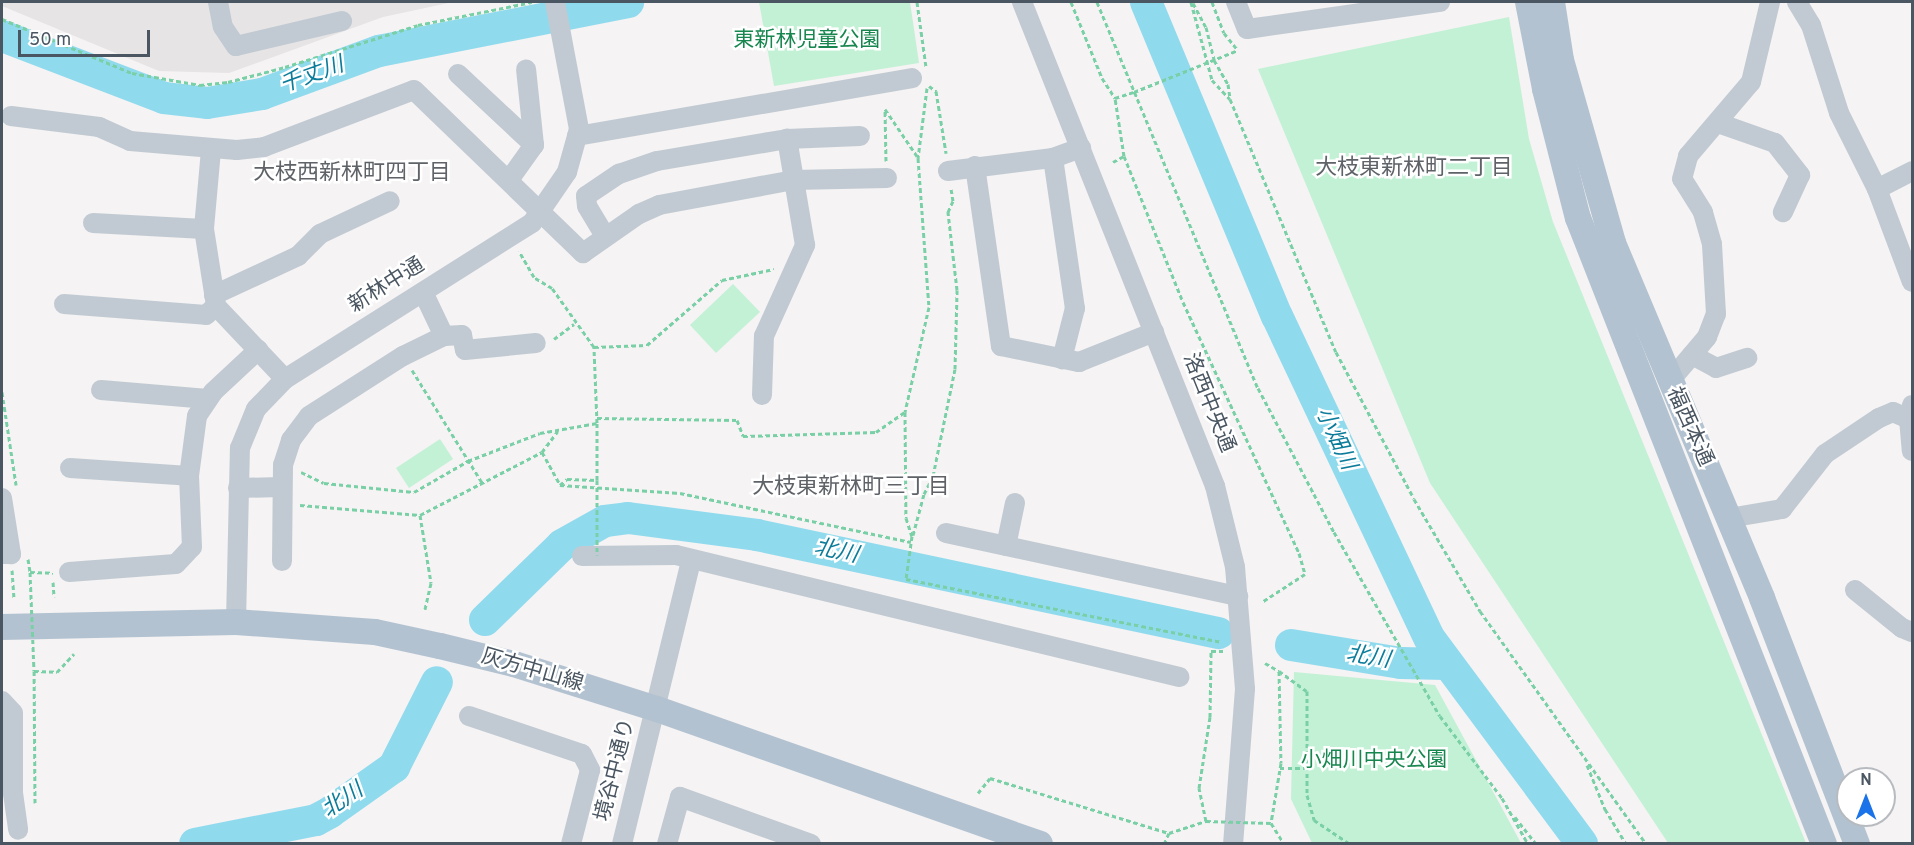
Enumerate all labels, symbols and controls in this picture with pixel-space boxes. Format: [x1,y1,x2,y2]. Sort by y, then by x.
scale bar [21,18,153,56]
park label: 東新林児童公園 [734,28,880,54]
text: 50 m [29,29,71,52]
water label: 千丈川 [276,52,348,100]
district label: 大枝東新林町二丁目 [1315,156,1513,182]
district label: 大枝西新林町四丁目 [253,161,451,187]
street label: 新林中通 [345,253,429,319]
street label: 洛西中央通 [1177,350,1239,456]
street label: 福西本通 [1660,384,1718,470]
water label: 小畑川 [1309,404,1361,474]
district label: 大枝東新林町三丁目 [752,475,950,501]
water label: 北川 [812,535,860,569]
water label: 北川 [1344,642,1392,674]
street label: 灰方中山線 [478,644,586,698]
street label: 境谷中通り [591,716,641,824]
park label: 小畑川中央公園 [1301,748,1447,774]
north arrow [1836,767,1896,827]
text: N [1860,771,1872,791]
water label: 北川 [317,778,369,824]

